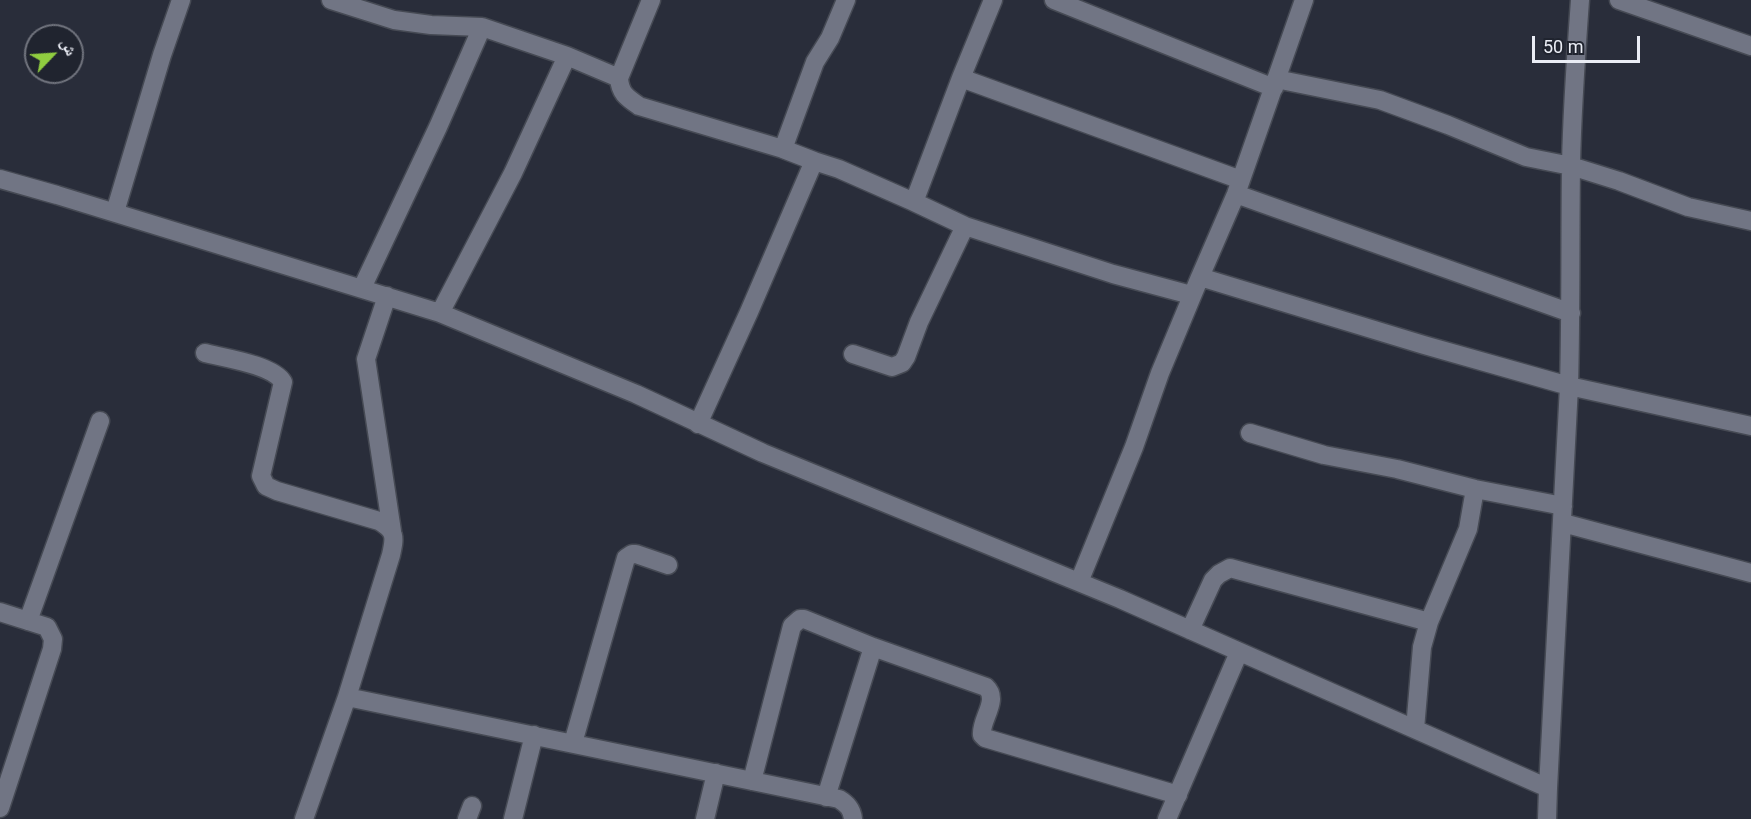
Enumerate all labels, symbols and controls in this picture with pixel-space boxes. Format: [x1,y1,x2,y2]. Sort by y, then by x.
north arrow [24,24,84,84]
scale bar [1535,24,1643,62]
text: ش [57,35,81,59]
text: 50 m [1543,36,1583,57]

